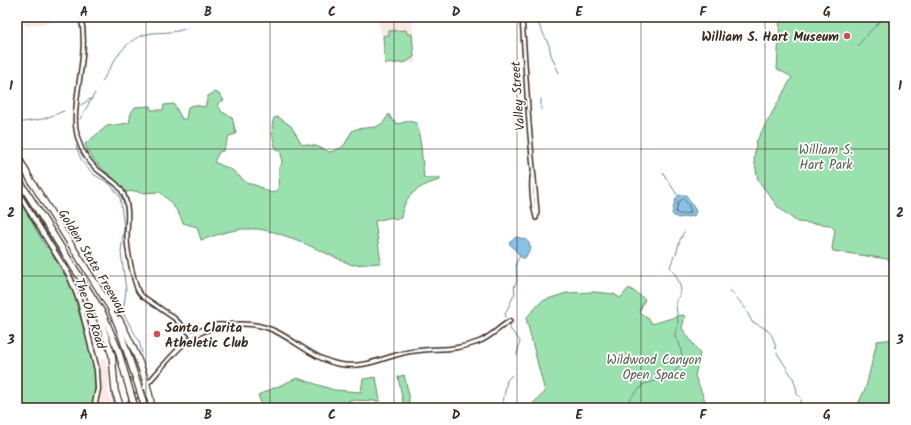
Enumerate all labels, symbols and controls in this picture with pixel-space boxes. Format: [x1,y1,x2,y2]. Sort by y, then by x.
text: A [80,2,88,23]
text: B [204,2,212,23]
text: C [328,2,336,23]
text: D [452,2,461,23]
text: E [575,2,583,23]
text: F [699,2,707,23]
text: G [823,2,831,23]
place label: William S. Hart Museum [701,27,839,48]
marker: William S. Hart Museum [842,31,852,41]
street label: Valley Street [506,60,531,131]
text: 1 [9,76,13,97]
text: 1 [898,76,902,97]
park label: William S. Hart Park [799,140,853,176]
text: 2 [7,203,15,224]
text: 2 [896,203,904,224]
street label: Golden State Freeway [52,205,132,319]
street label: The Old Road [68,275,111,352]
place label: Santa Clarita Atheletic Club [165,318,249,354]
marker: Santa Clarita Atheletic Club [152,329,162,339]
text: 3 [6,330,15,351]
text: 3 [895,330,904,351]
park label: Wildwood Canyon Open Space [607,350,702,386]
text: A [80,405,88,425]
text: B [204,405,212,425]
text: C [328,405,336,425]
text: D [452,405,461,425]
text: E [575,405,583,425]
text: F [699,405,707,425]
text: G [823,405,831,425]

